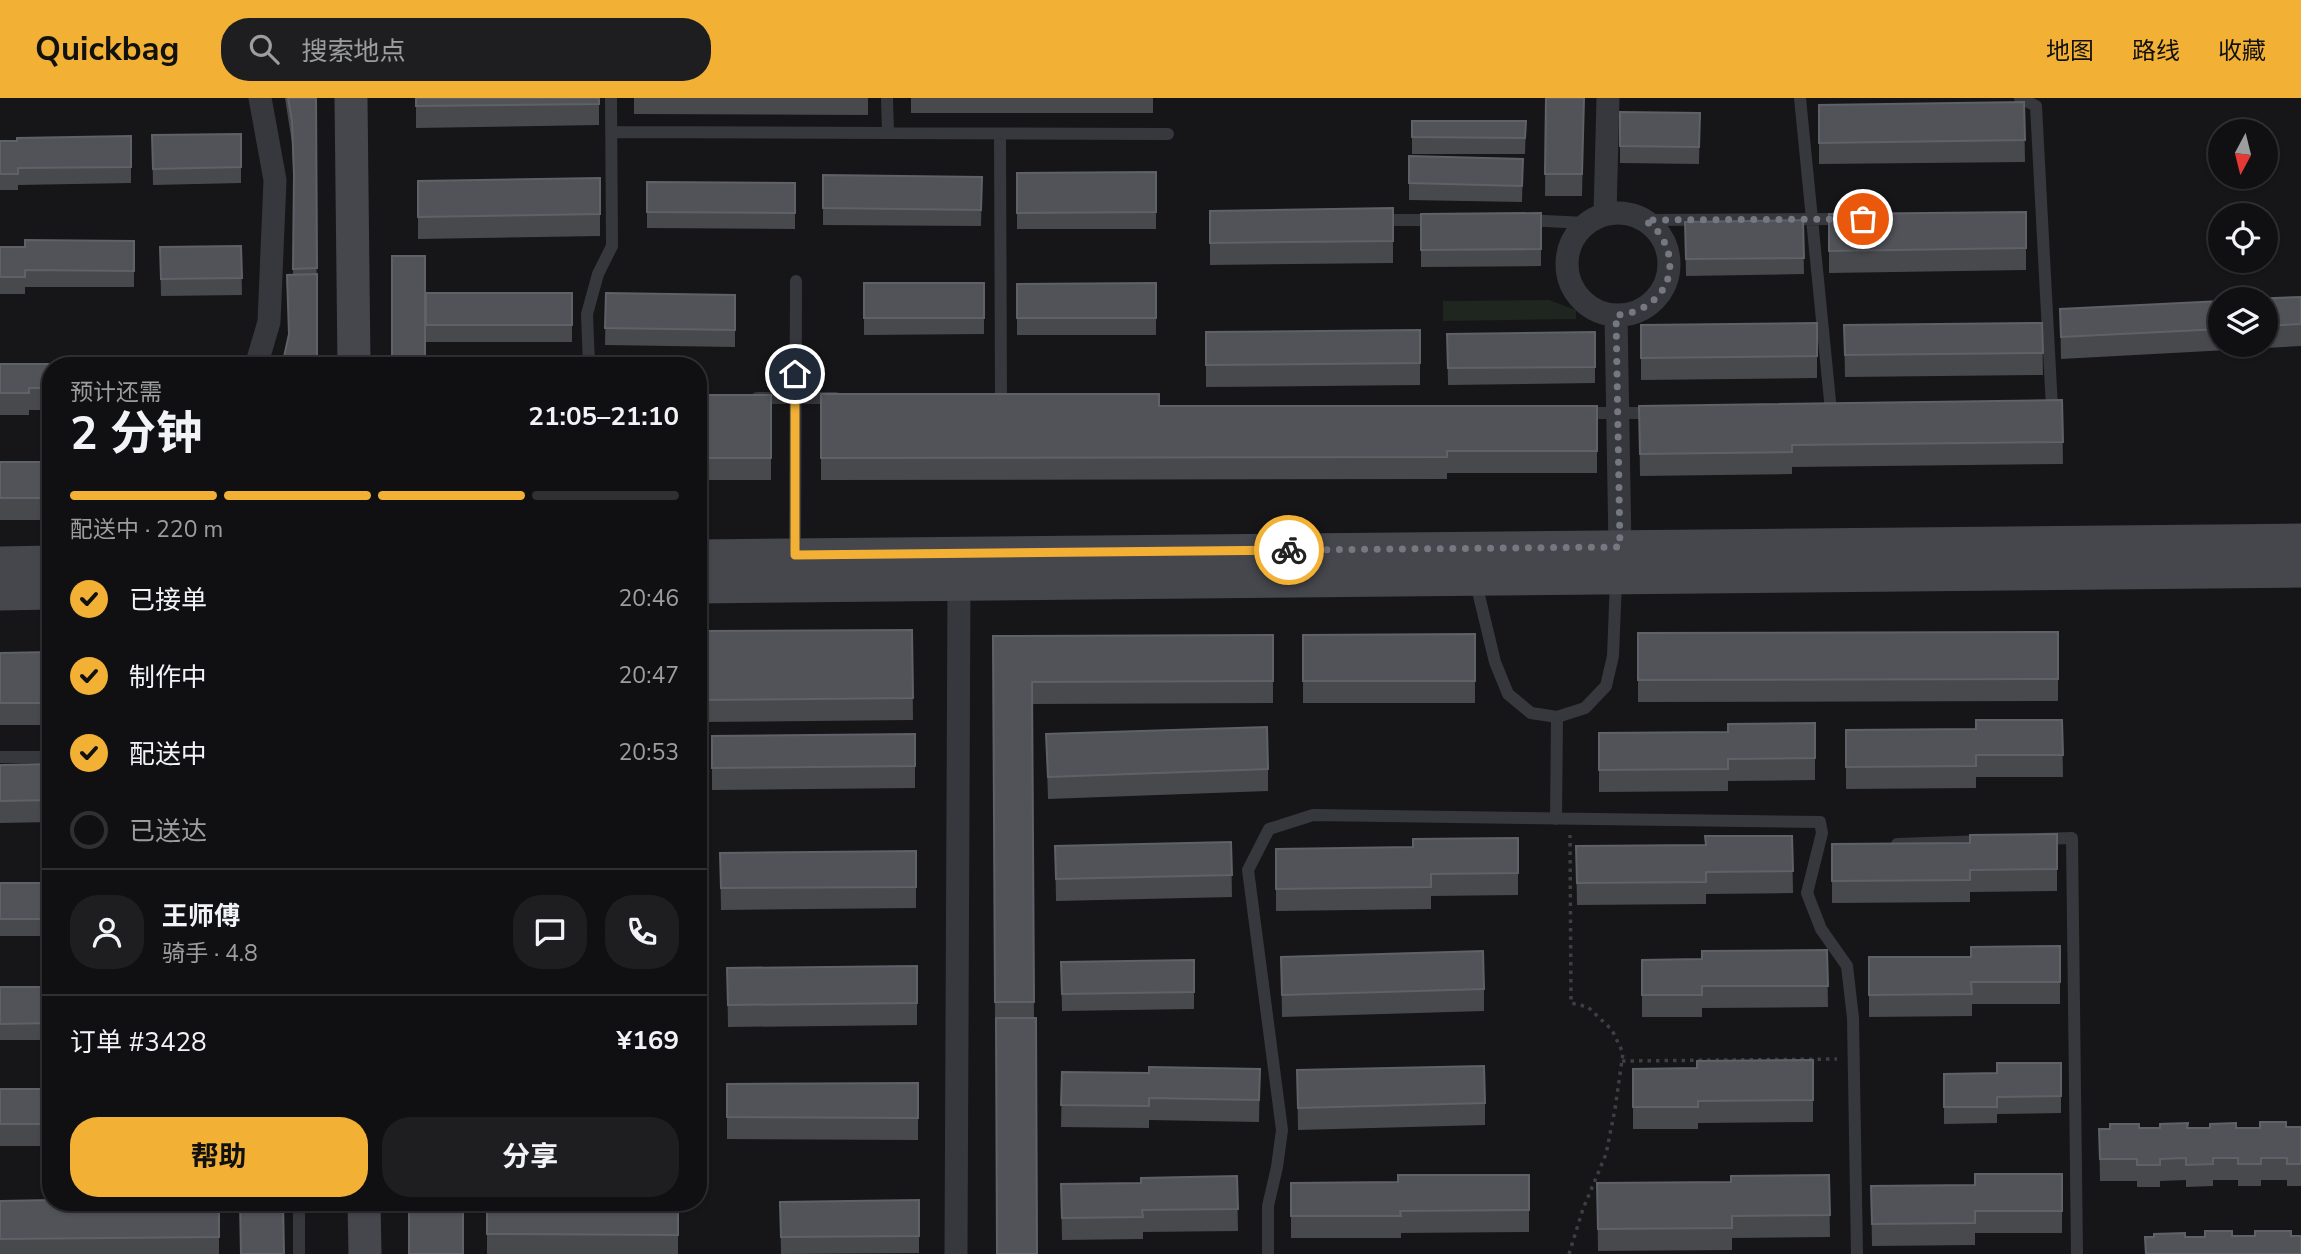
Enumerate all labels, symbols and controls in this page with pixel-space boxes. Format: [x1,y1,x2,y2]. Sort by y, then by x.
search box [221,18,711,81]
text: Quickbag [35,27,179,72]
icon: search [245,30,283,68]
text: 搜索地点 [301,34,406,69]
text: 地图 [2046,35,2094,67]
text: 路线 [2132,35,2180,67]
text: 收藏 [2218,35,2266,67]
north arrow [2208,119,2278,189]
map controls [2208,119,2278,357]
pin [1833,189,1893,249]
icon: bag [1844,200,1882,238]
button: locate [2208,203,2278,273]
button: layers [2208,287,2278,357]
pin [765,344,825,404]
icon: home [776,355,814,393]
text: 预计还需 [70,377,162,408]
text: 21:05–21:10 [528,399,679,434]
text: 2 分钟 [70,402,202,465]
text: 配送中 · 220 m [70,514,223,545]
courier [1254,515,1324,585]
icon: bike [1270,531,1308,569]
icon: check [70,580,108,618]
text: 已接单 [129,583,207,618]
text: 20:46 [619,583,679,614]
icon: check [70,657,108,695]
text: 制作中 [129,660,207,695]
text: 20:47 [619,660,679,691]
icon: check [70,734,108,772]
text: 配送中 [129,737,207,772]
text: 20:53 [619,737,679,768]
text: 已送达 [129,814,207,849]
button: person [70,895,144,969]
button: chat [513,895,587,969]
button: phone [605,895,679,969]
text: 王师傅 [162,899,240,934]
text: 骑手 · 4.8 [162,938,258,969]
text: ¥169 [617,1023,679,1058]
text: 订单 #3428 [70,1025,207,1060]
button: 帮助 [70,1117,368,1197]
button: 分享 [382,1117,679,1197]

